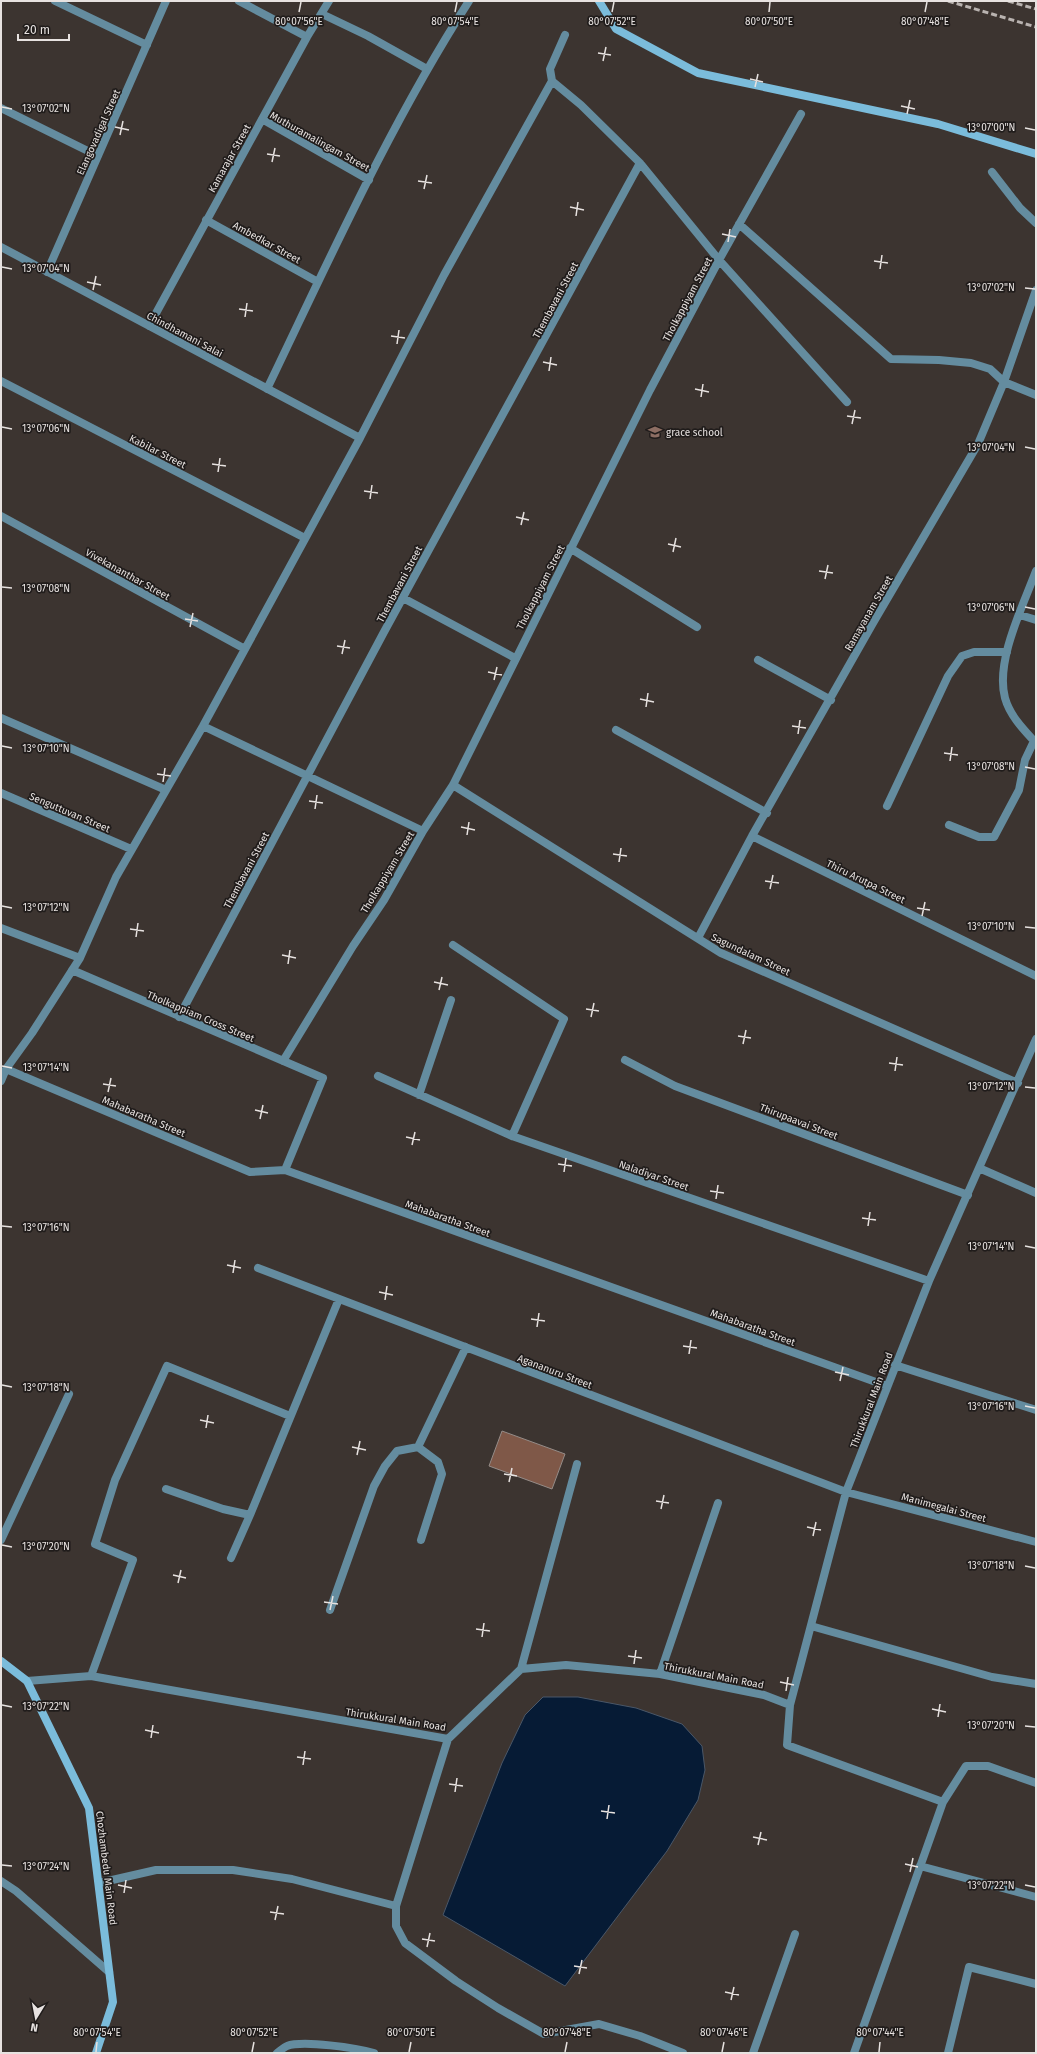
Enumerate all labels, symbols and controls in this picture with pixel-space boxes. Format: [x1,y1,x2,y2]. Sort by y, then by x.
scale bar [18,16,69,42]
text: 80°07'56"E [275,16,323,28]
text: 80°07'54"E [431,16,479,28]
text: 80°07'52"E [588,16,636,28]
text: 80°07'50"E [745,16,793,28]
text: 80°07'48"E [901,16,949,28]
text: 20 m [24,23,50,37]
street label: Elangovadigal Street [75,87,123,177]
text: 13°07'02"N [22,103,70,115]
street label: Muthuramalingam Street [268,109,372,174]
street label: Kamarajar Street [206,122,254,195]
text: 13°07'00"N [967,122,1015,134]
street label: Ambedkar Street [230,219,303,267]
street label: Tholkappiyam Street [661,255,715,344]
street label: Thembavani Street [531,260,581,341]
text: 13°07'04"N [22,263,70,275]
text: 13°07'02"N [967,282,1015,294]
street label: Chindhamani Salai [144,310,225,360]
text: 13°07'06"N [22,423,70,435]
school or university icon: grace school [647,424,663,440]
place label: grace school [666,427,723,439]
street label: Kabilar Street [127,432,188,471]
text: 13°07'04"N [967,442,1015,454]
street label: Tholkappiyam Street [514,543,568,632]
street label: Thembavani Street [375,544,425,625]
street label: Vivekananthar Street [83,547,172,603]
street label: Ramayanam Street [842,573,896,653]
text: 13°07'08"N [22,583,70,595]
text: 13°07'06"N [967,602,1015,614]
text: 13°07'10"N [22,743,70,755]
text: 13°07'08"N [967,761,1015,773]
street label: Senguttuvan Street [27,790,112,836]
street label: Tholkappiyam Street [359,829,417,916]
street label: Thembavani Street [222,830,272,911]
street label: Thiru Arutpa Street [824,858,907,906]
text: 13°07'12"N [23,902,69,914]
text: 13°07'10"N [967,921,1015,933]
street label: Sagundalam Street [709,931,792,979]
street label: Tholkappiam Cross Street [145,989,256,1045]
text: 13°07'14"N [23,1062,69,1074]
text: 13°07'12"N [968,1081,1014,1093]
street label: Mahabaratha Street [100,1094,187,1140]
street label: Thirupaavai Street [758,1101,840,1143]
street label: Naladiyar Street [617,1158,691,1194]
street label: Mahabaratha Street [404,1198,492,1240]
text: 13°07'16"N [23,1222,69,1234]
text: 13°07'14"N [968,1241,1014,1253]
street label: Mahabaratha Street [709,1307,797,1349]
street label: Thirukkural Main Road [848,1351,896,1450]
street label: Agananuru Street [516,1352,594,1392]
text: 13°07'18"N [22,1382,70,1394]
text: 13°07'16"N [968,1401,1014,1413]
street label: Manimegalai Street [900,1491,988,1525]
text: 13°07'20"N [22,1541,70,1553]
text: 13°07'18"N [967,1560,1015,1572]
street label: Thirukkural Main Road [663,1660,765,1692]
text: 13°07'22"N [22,1701,70,1713]
street label: Thirukkural Main Road [345,1706,447,1734]
text: 13°07'20"N [967,1720,1015,1732]
street label: Chozhambedu Main Road [93,1810,119,1926]
text: 13°07'24"N [23,1861,69,1873]
text: 13°07'22"N [967,1880,1015,1892]
north arrow [16,1998,56,2038]
text: N [30,2020,39,2034]
text: 80°07'54"E [73,2027,121,2039]
text: 80°07'52"E [230,2027,278,2039]
text: 80°07'50"E [387,2027,435,2039]
text: 80°07'48"E [543,2027,591,2039]
text: 80°07'46"E [700,2027,748,2039]
text: 80°07'44"E [856,2027,904,2039]

